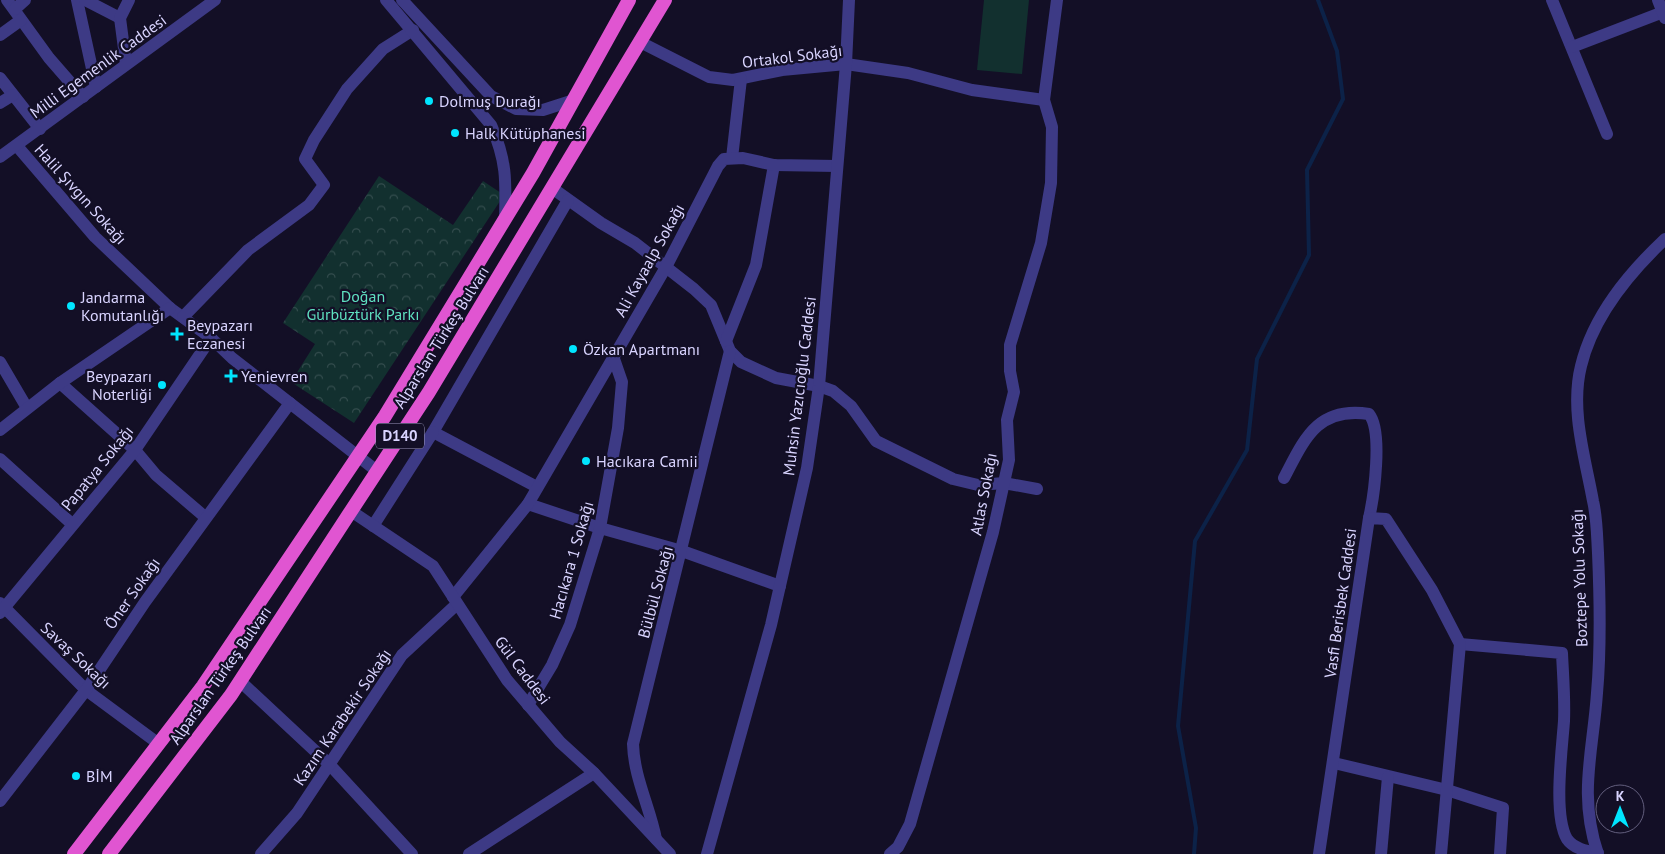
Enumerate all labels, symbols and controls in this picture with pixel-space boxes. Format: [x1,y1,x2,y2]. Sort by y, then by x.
street label: Milli Egemenlik Caddesi [26,10,170,122]
street label: Ortakol Sokağı [741,40,843,72]
place label: Dolmuş Durağı [439,91,541,111]
marker: Dolmuş Durağı [423,95,435,107]
place label: Halk Kütüphanesi [465,123,586,143]
marker: Halk Kütüphanesi [449,127,461,139]
street label: Halil Şıvgın Sokağı [31,140,131,248]
street label: Ali Kayaalp Sokağı [610,200,688,320]
street label: Alparslan Türkeş Bulvarı [389,262,493,412]
park label: Doğan Gürbüztürk Parkı [307,286,419,324]
place label: Jandarma Komutanlığı [80,287,164,325]
street label: Muhsin Yazıcıoğlu Caddesi [778,295,820,477]
marker: Jandarma Komutanlığı [65,300,77,312]
place label: Beypazarı Eczanesi [187,315,253,353]
marker: Beypazarı Eczanesi [171,328,183,340]
place label: Özkan Apartmanı [583,339,700,359]
marker: Özkan Apartmanı [567,343,579,355]
place label: Beypazarı Noterliği [86,366,152,404]
place label: Yenievren [241,366,308,386]
marker: Yenievren [225,370,237,382]
marker: Beypazarı Noterliği [156,379,168,391]
street label: Papatya Sokağı [57,421,137,515]
road number: D140 [376,424,424,448]
place label: Hacıkara Camii [596,451,698,471]
street label: Atlas Sokağı [965,451,1001,537]
marker: Hacıkara Camii [580,455,592,467]
street label: Hacıkara 1 Sokağı [545,499,597,621]
street label: Boztepe Yolu Sokağı [1567,509,1591,647]
street label: Vasfi Berisbek Caddesi [1319,527,1360,680]
street label: Bülbül Sokağı [633,544,677,640]
street label: Öner Sokağı [100,553,164,633]
street label: Alparslan Türkeş Bulvarı [165,602,275,748]
street label: Savaş Sokağı [37,617,115,693]
street label: Gül Caddesi [491,632,555,708]
street label: Kazım Karabekir Sokağı [289,645,395,789]
place label: BİM [86,766,113,786]
marker: BİM [70,770,82,782]
north arrow [1595,784,1645,834]
text: K [1616,787,1625,805]

